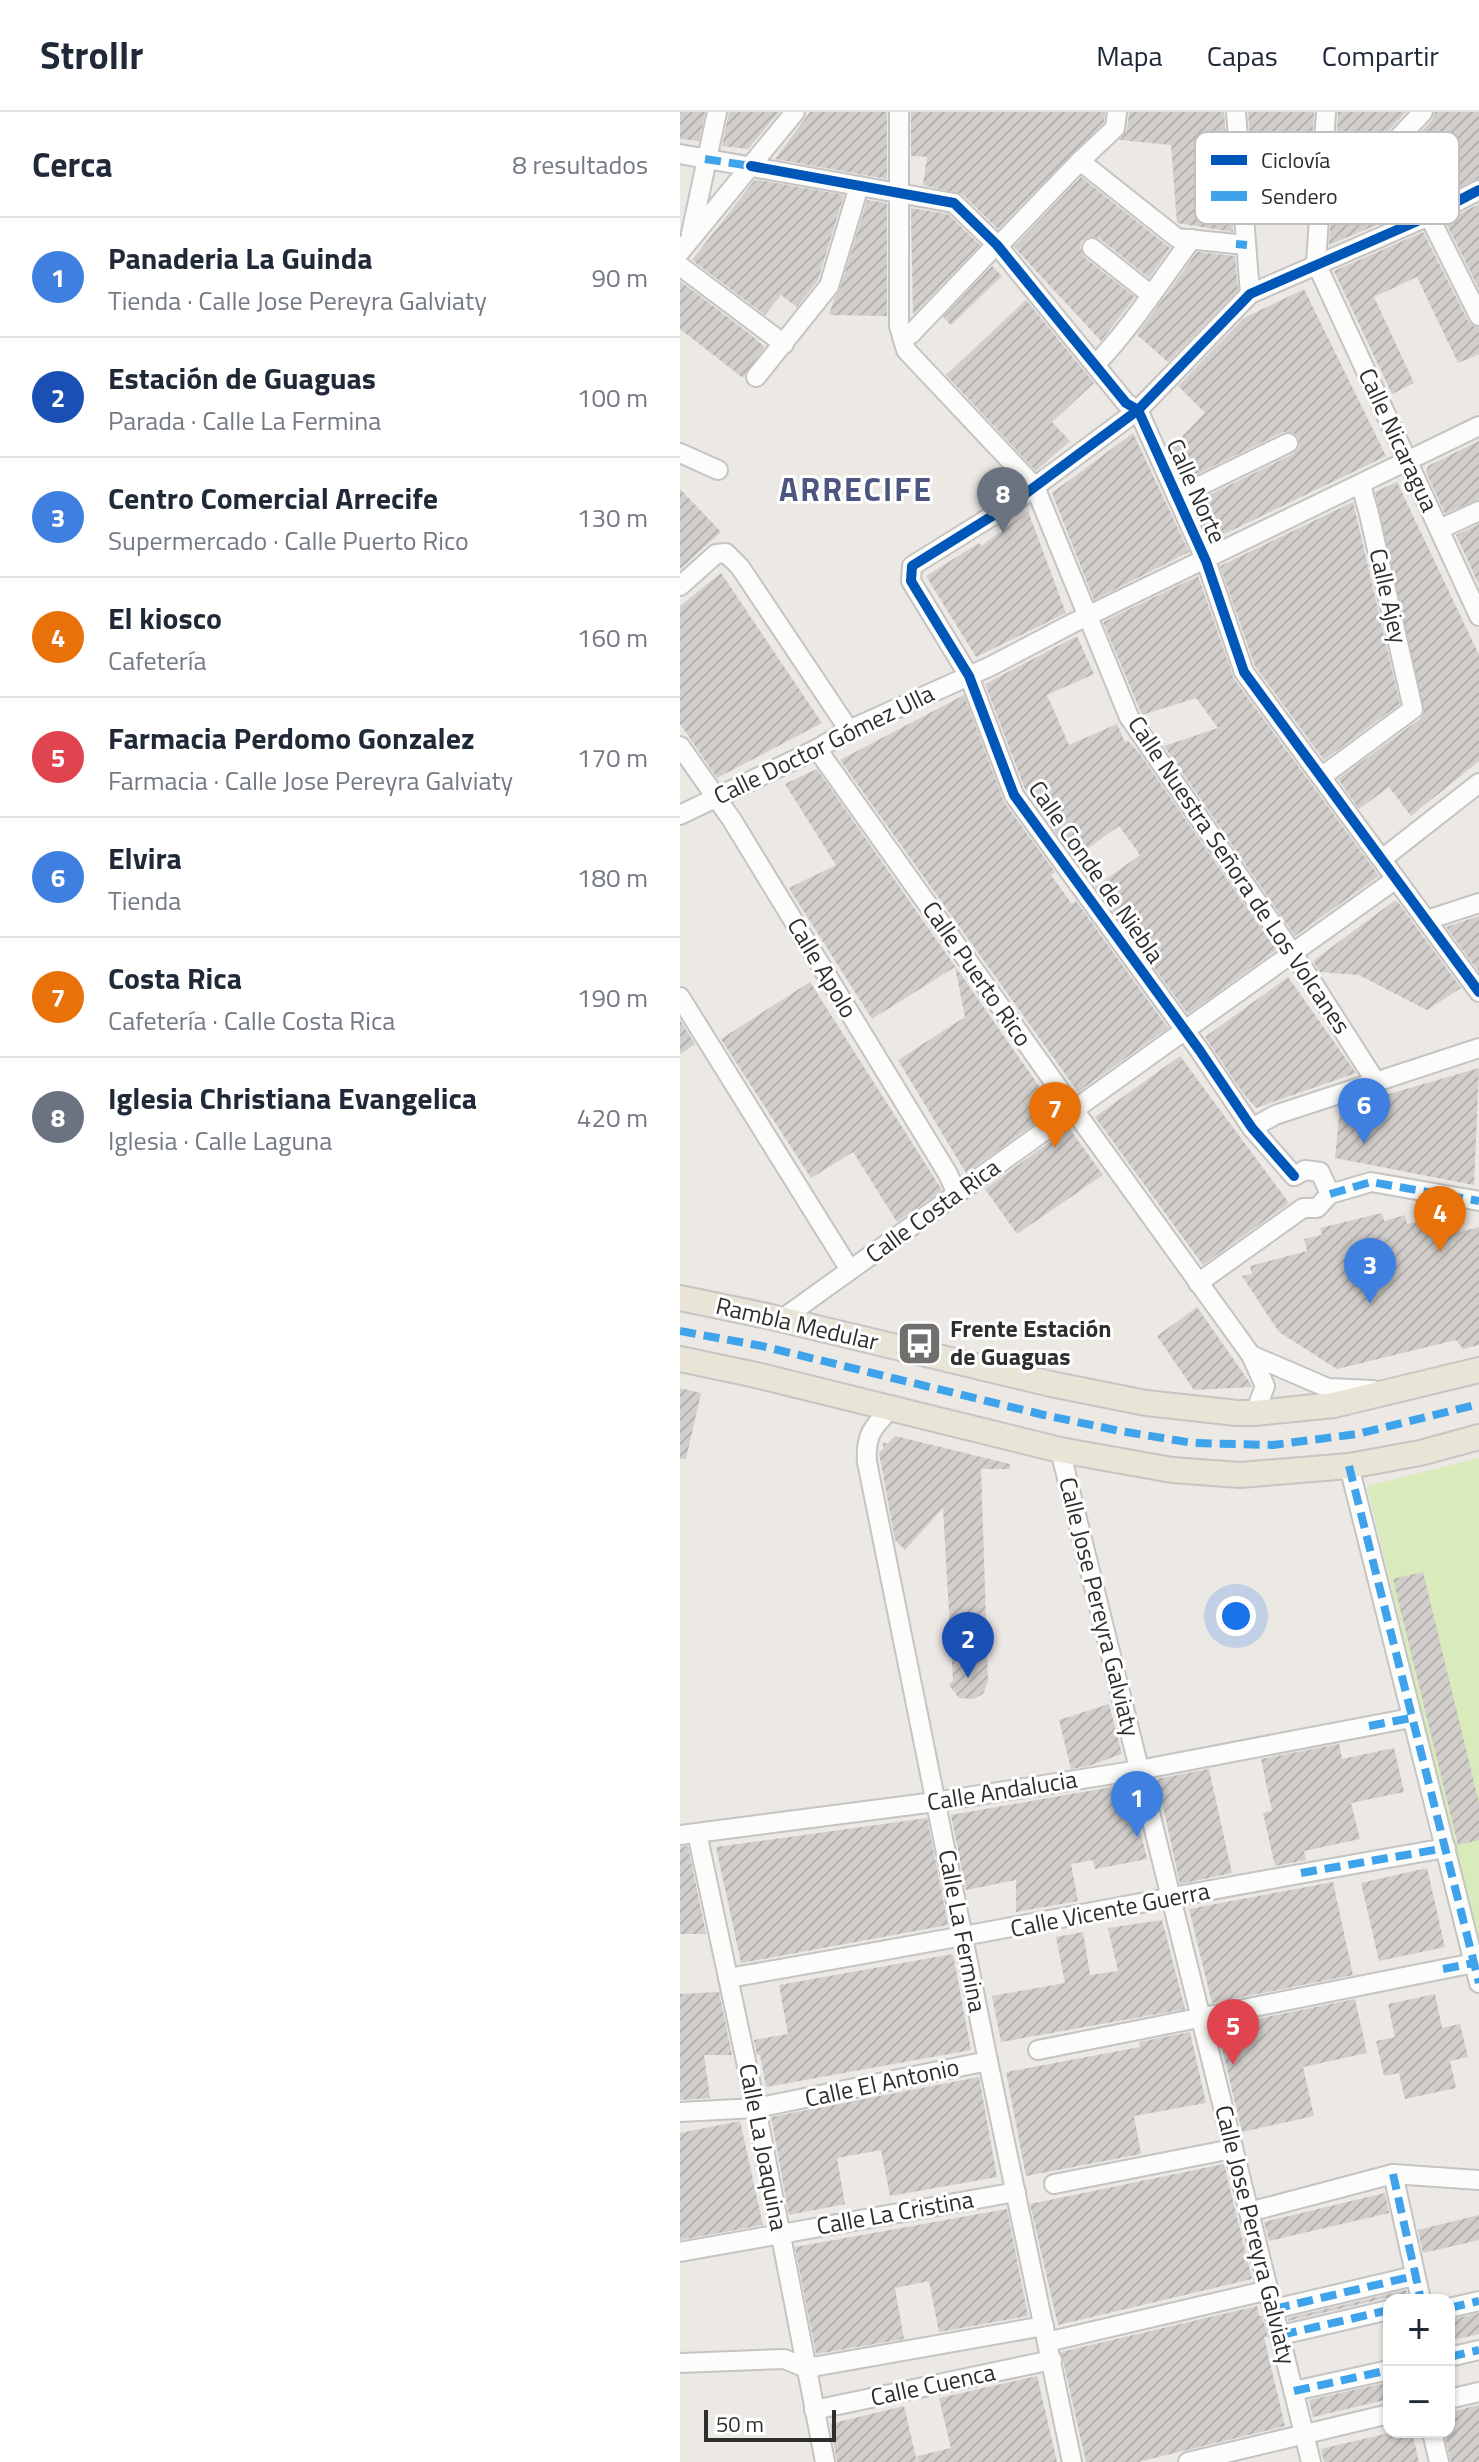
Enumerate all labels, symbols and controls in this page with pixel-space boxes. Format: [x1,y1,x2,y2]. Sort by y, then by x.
text: Strollr [40,26,143,84]
text: Mapa [1096,34,1163,77]
text: Capas [1207,34,1278,77]
text: Compartir [1322,34,1439,77]
legend [1195,132,1459,224]
text: Cerca [32,138,113,190]
text: Ciclovía [1261,143,1330,177]
text: 8 resultados [512,145,648,184]
text: Sendero [1261,179,1338,213]
text: Panaderia La Guinda [108,235,373,281]
text: 1 [51,258,65,297]
text: 90 m [591,258,648,297]
text: Tienda · Calle Jose Pereyra Galviaty [108,281,487,320]
text: Estación de Guaguas [108,355,376,401]
street label: Calle Nicaragua [1350,362,1448,517]
text: 2 [51,378,65,417]
text: 100 m [577,378,648,417]
text: Parada · Calle La Fermina [108,401,381,440]
street label: Calle Norte [1158,432,1236,549]
district label: ARRECIFE [779,465,933,513]
pin: 8 [977,467,1029,533]
text: Centro Comercial Arrecife [108,475,438,521]
text: 3 [51,498,65,537]
text: 130 m [577,498,648,537]
text: Supermercado · Calle Puerto Rico [108,521,469,560]
street label: Calle Ajey [1361,545,1417,647]
text: El kiosco [108,595,222,641]
text: 4 [51,618,65,657]
text: 160 m [577,618,648,657]
text: Cafetería [108,641,207,680]
street label: Calle Doctor Gómez Ulla [707,675,940,813]
street label: Calle Nuestra Señora de Los Volcanes [1120,708,1360,1041]
text: Farmacia Perdomo Gonzalez [108,715,475,761]
text: 5 [51,738,65,777]
text: 170 m [577,738,648,777]
text: Farmacia · Calle Jose Pereyra Galviaty [108,761,513,800]
street label: Calle Conde de Niebla [1020,773,1173,970]
text: Elvira [108,835,182,881]
text: 6 [51,858,65,897]
text: 180 m [577,858,648,897]
text: Tienda [108,881,181,920]
street label: Calle Puerto Rico [914,893,1041,1054]
street label: Calle Apolo [779,910,867,1025]
text: Costa Rica [108,955,242,1001]
text: 7 [51,978,65,1017]
text: 190 m [577,978,648,1017]
text: Cafetería · Calle Costa Rica [108,1001,395,1040]
text: Iglesia Christiana Evangelica [108,1075,477,1121]
pin: 6 [1338,1078,1390,1144]
pin: 7 [1029,1082,1081,1148]
text: 8 [51,1098,65,1137]
text: 420 m [577,1098,648,1137]
text: Iglesia · Calle Laguna [108,1121,332,1160]
street label: Calle Costa Rica [858,1149,1007,1271]
pin: 4 [1414,1186,1466,1252]
pin: 3 [1344,1238,1396,1304]
street label: Rambla Medular [712,1287,882,1359]
place label: Frente Estación de Guaguas [950,1310,1112,1374]
bus stop icon: Frente Estación de Guaguas [895,1319,943,1367]
street label: Calle Jose Pereyra Galviaty [1050,1473,1150,1741]
your location [1216,1596,1256,1636]
pin: 2 [942,1612,994,1678]
street label: Calle Andalucia [924,1760,1079,1820]
pin: 1 [1111,1771,1163,1837]
street label: Calle La Fermina [930,1846,996,2015]
street label: Calle Vicente Guerra [1007,1872,1212,1946]
pin: 5 [1207,1999,1259,2065]
street label: Calle El Antonio [801,2048,962,2116]
street label: Calle La Joaquina [730,2060,798,2233]
street label: Calle Jose Pereyra Galviaty [1206,2101,1306,2369]
street label: Calle La Cristina [814,2181,976,2244]
map controls [1383,2294,1455,2438]
button: + [1383,2294,1455,2366]
street label: Calle Cuenca [867,2353,998,2415]
button: − [1383,2366,1455,2438]
scale bar [704,2406,836,2442]
text: 50 m [716,2407,764,2441]

